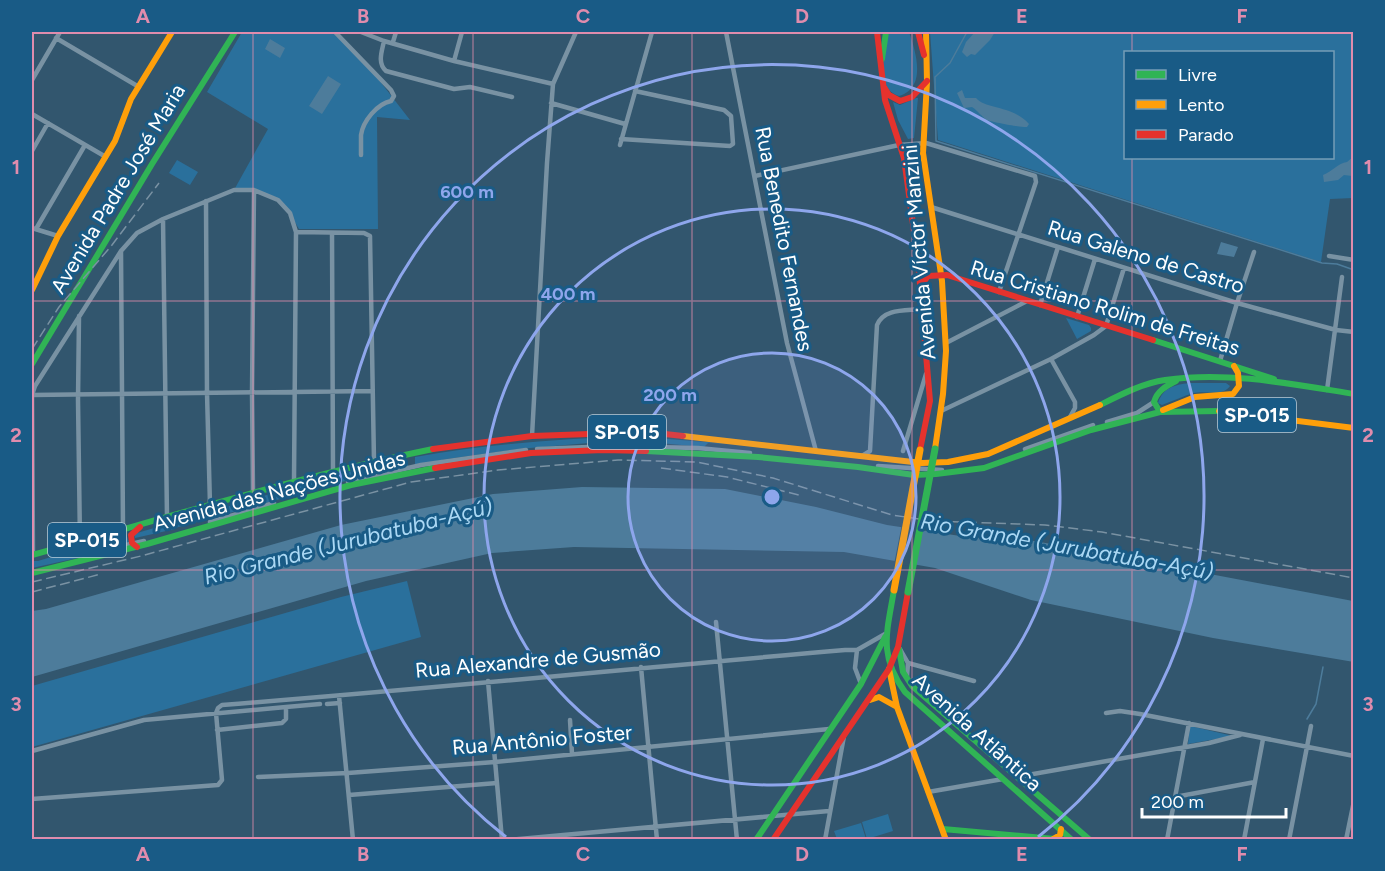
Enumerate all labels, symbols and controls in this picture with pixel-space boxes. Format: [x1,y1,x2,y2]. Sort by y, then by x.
text: A [136,4,151,28]
text: B [357,4,369,28]
text: C [576,4,590,28]
text: D [795,4,809,28]
text: E [1016,4,1028,28]
text: F [1236,4,1248,28]
legend [1124,51,1334,159]
text: Livre [1178,64,1217,86]
street label: Avenida Padre José Maria [45,79,190,298]
text: Lento [1178,94,1224,116]
street label: Rua Benedito Fernandes [750,124,819,353]
text: Parado [1178,124,1234,146]
street label: Avenida Víctor Manzini [897,143,940,361]
text: 1 [12,155,20,179]
text: 1 [1364,155,1372,179]
text: 600 m [440,181,494,203]
street label: Rua Galeno de Castro [1045,215,1248,298]
street label: Rua Cristiano Rolim de Freitas [968,255,1243,360]
text: 400 m [541,283,595,305]
text: 200 m [643,384,697,406]
road number: SP-015 [1218,398,1296,432]
road number: SP-015 [588,415,666,449]
text: 2 [10,423,22,447]
text: 2 [1362,423,1374,447]
street label: Avenida das Nações Unidas [150,445,408,536]
centre of rings [762,487,782,507]
water label: Rio Grande (Jurubatuba-Açú) [201,492,495,590]
water label: Rio Grande (Jurubatuba-Açú) [919,507,1215,586]
road number: SP-015 [48,523,126,557]
street label: Rua Alexandre de Gusmão [414,636,662,683]
street label: Avenida Atlântica [908,667,1047,796]
text: 3 [10,692,22,716]
text: 3 [1362,692,1374,716]
street label: Rua Antônio Foster [451,719,633,760]
scale bar [1142,781,1286,819]
text: 200 m [1151,791,1204,813]
text: A [136,842,151,866]
text: B [357,842,369,866]
text: C [576,842,590,866]
text: D [795,842,809,866]
text: E [1016,842,1028,866]
text: F [1236,842,1248,866]

